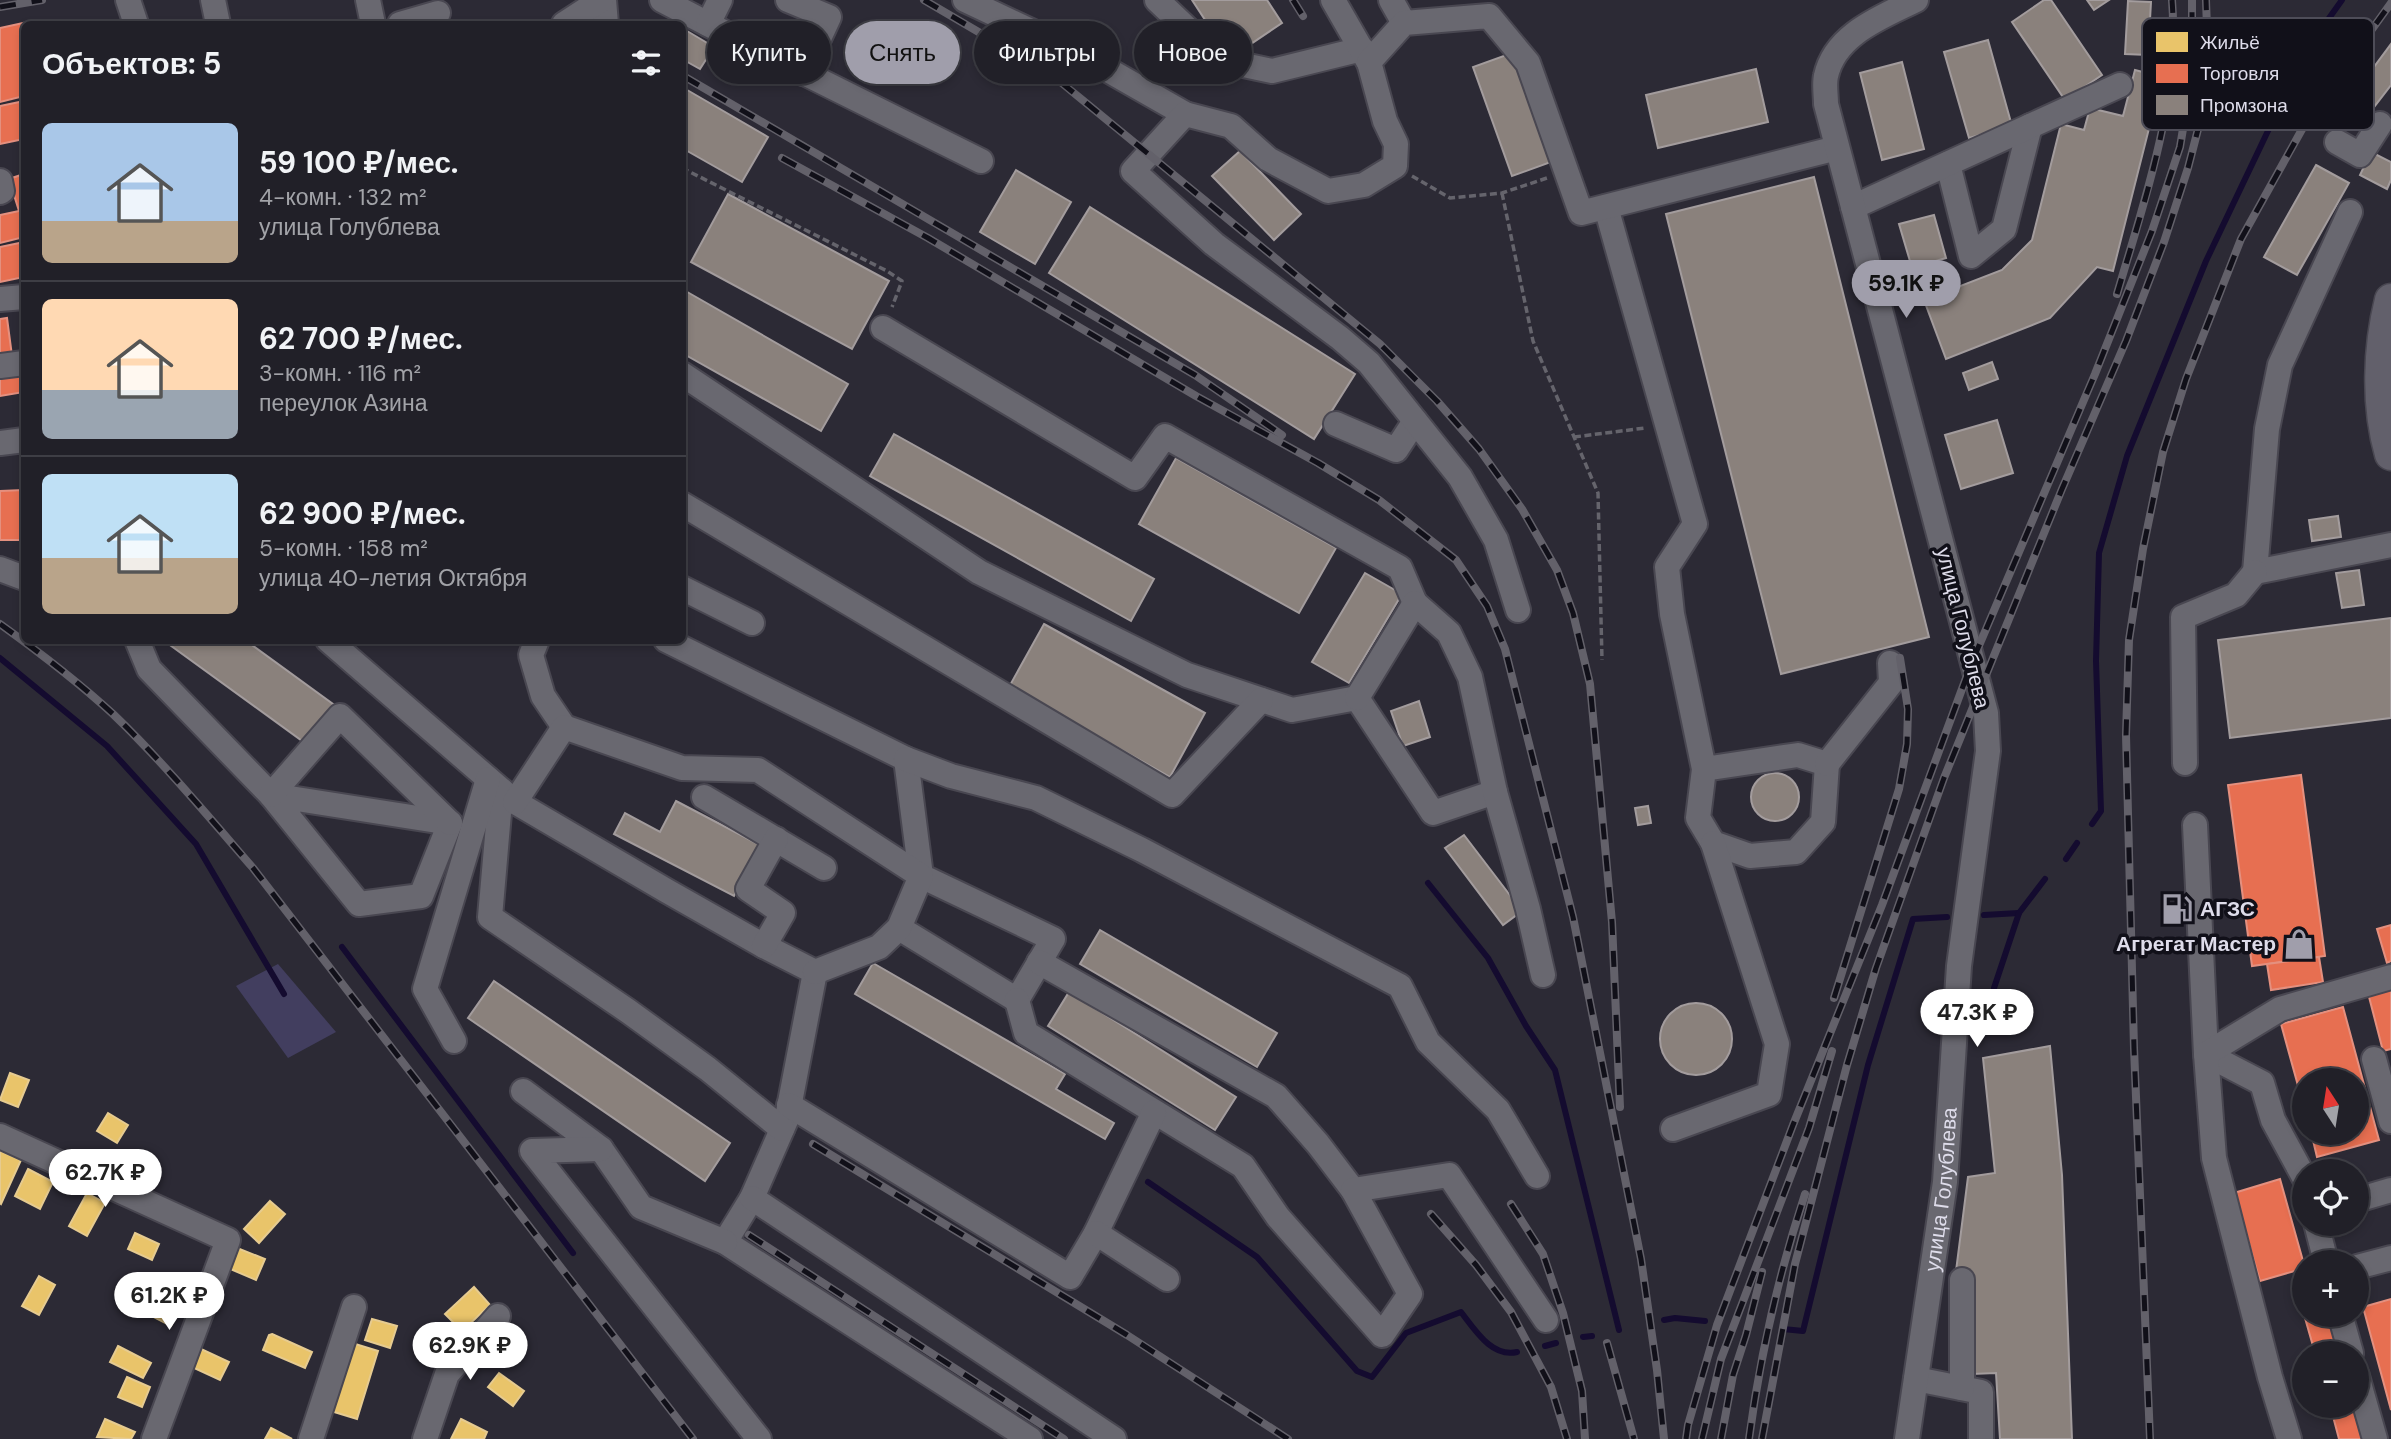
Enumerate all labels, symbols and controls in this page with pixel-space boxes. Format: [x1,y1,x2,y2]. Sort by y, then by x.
legend [2142,18,2374,130]
chip: Купить [707,21,831,84]
chip: Снять [845,21,960,84]
chip: Фильтры [974,21,1120,84]
chip: Новое [1134,21,1252,84]
text: Жильё [2200,30,2260,55]
text: Объектов: 5 [42,44,221,83]
icon: filters [627,44,665,82]
text: Торговля [2200,61,2279,86]
text: Промзона [2200,93,2288,118]
text: 59 100 ₽/мес. [259,143,458,182]
icon: home [98,151,182,235]
text: 4-комн. · 132 m² [259,182,427,212]
text: улица Голублева [259,212,440,242]
pin: 59.1K ₽ [1841,260,1971,320]
text: 59.1K ₽ [1868,268,1944,298]
text: 62 700 ₽/мес. [259,319,462,358]
icon: home [98,327,182,411]
text: 3-комн. · 116 m² [259,358,421,388]
text: переулок Азина [259,388,427,418]
text: 62 900 ₽/мес. [259,494,466,533]
icon: home [98,502,182,586]
text: 5-комн. · 158 m² [259,533,428,563]
street label: улица Голублева [1929,545,1997,712]
text: улица 40-летия Октября [259,563,527,593]
fuel station icon: АГЗС [2160,892,2194,926]
place label: АГЗС [2200,895,2255,923]
shop icon: Агрегат Мастер [2282,927,2316,961]
place label: Агрегат Мастер [2116,930,2276,958]
pin: 47.3K ₽ [1912,990,2042,1049]
text: 47.3K ₽ [1936,997,2018,1027]
north arrow [2292,1068,2370,1144]
map controls [2292,1068,2369,1418]
street label: улица Голублева [1918,1106,1964,1273]
pin: 62.7K ₽ [40,1150,170,1209]
text: 62.7K ₽ [65,1157,145,1187]
button: locate [2292,1159,2369,1236]
button: + [2292,1250,2369,1327]
pin: 61.2K ₽ [104,1272,234,1332]
text: 61.2K ₽ [130,1280,208,1310]
pin: 62.9K ₽ [405,1322,535,1382]
text: 62.9K ₽ [429,1330,511,1360]
button: − [2292,1341,2369,1418]

